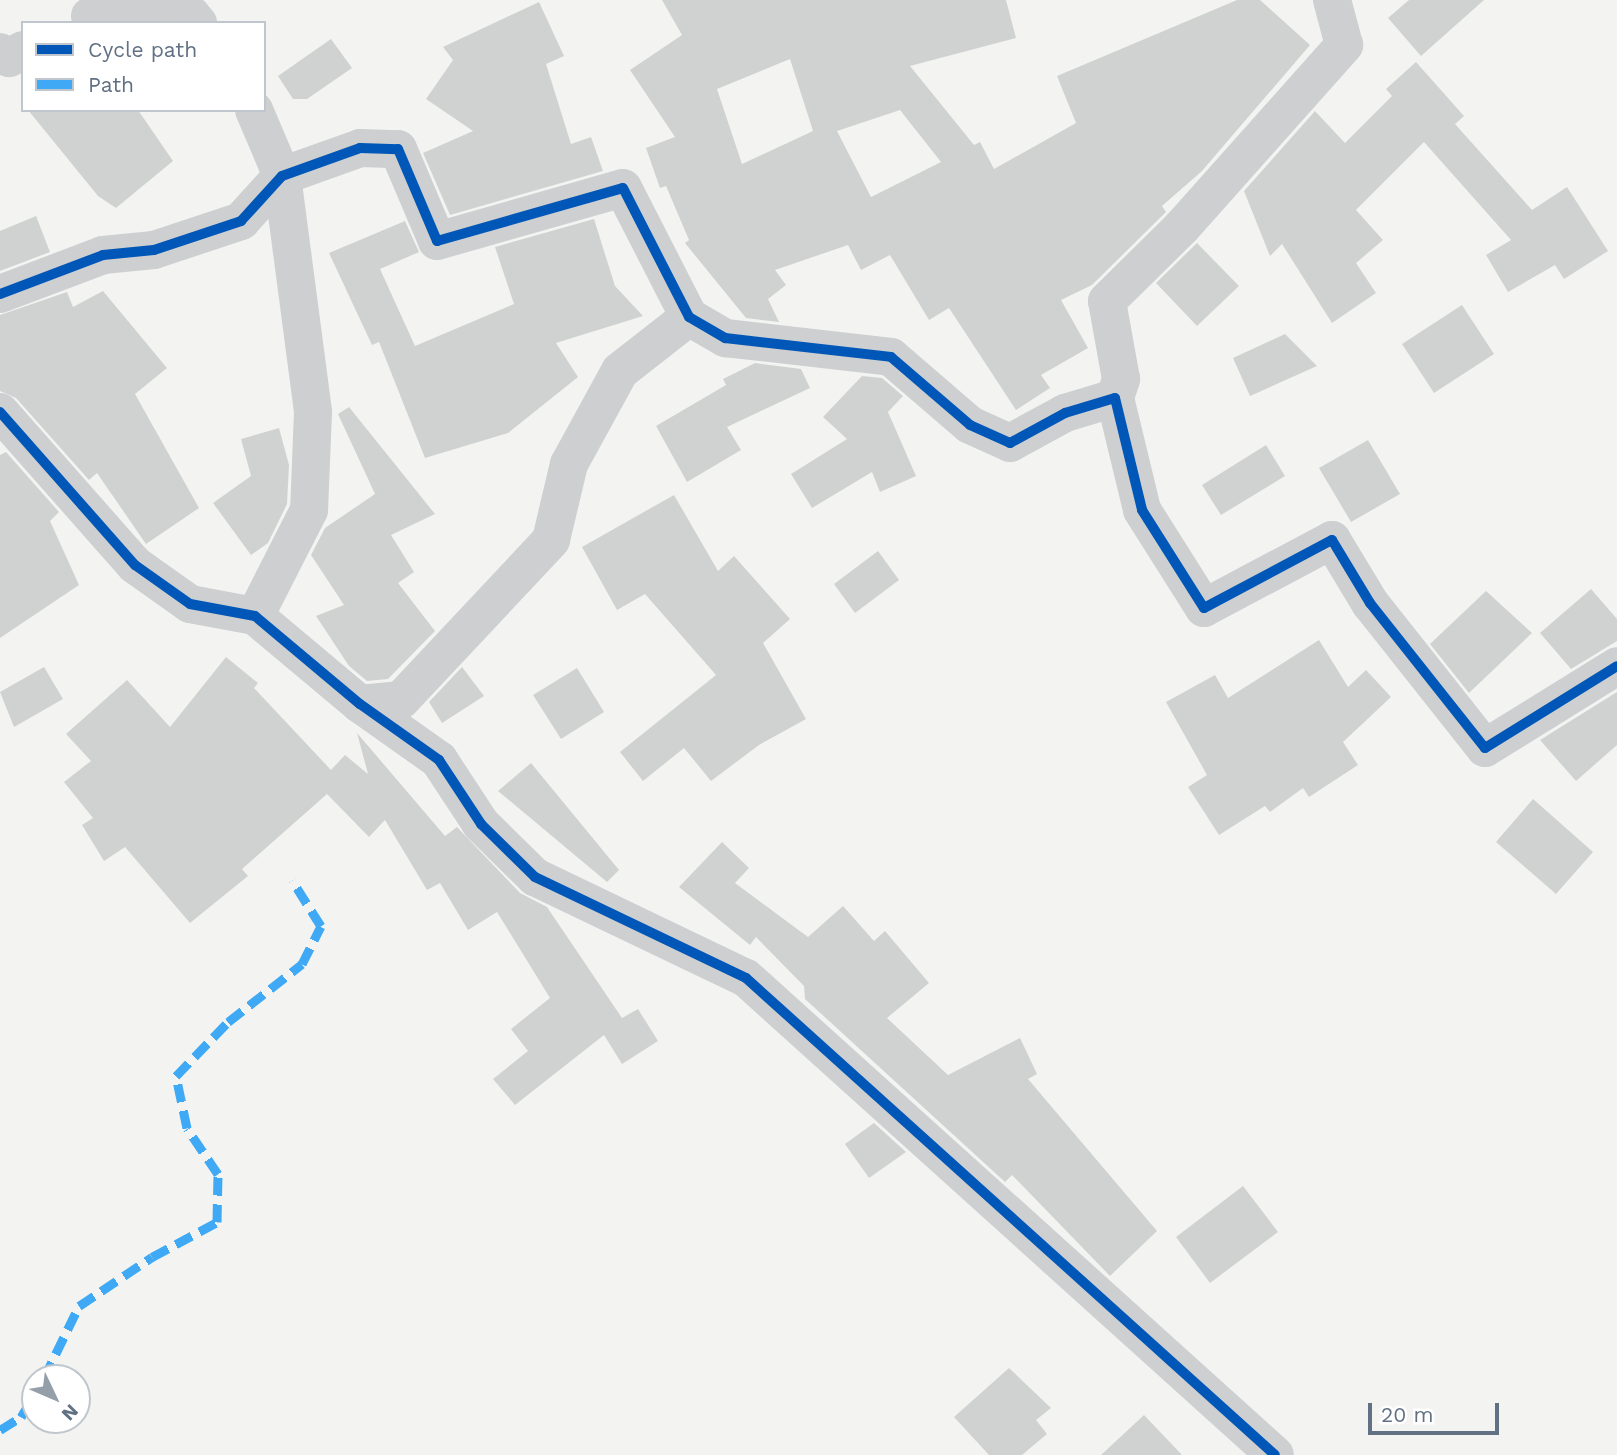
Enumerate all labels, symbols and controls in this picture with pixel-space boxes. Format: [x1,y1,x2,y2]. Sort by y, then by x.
legend [21,21,266,112]
text: Cycle path [88,37,197,62]
text: Path [88,72,134,97]
north arrow [21,1364,91,1434]
scale bar [1372,1388,1503,1432]
text: N [57,1399,83,1426]
text: 20 m [1381,1402,1433,1427]

